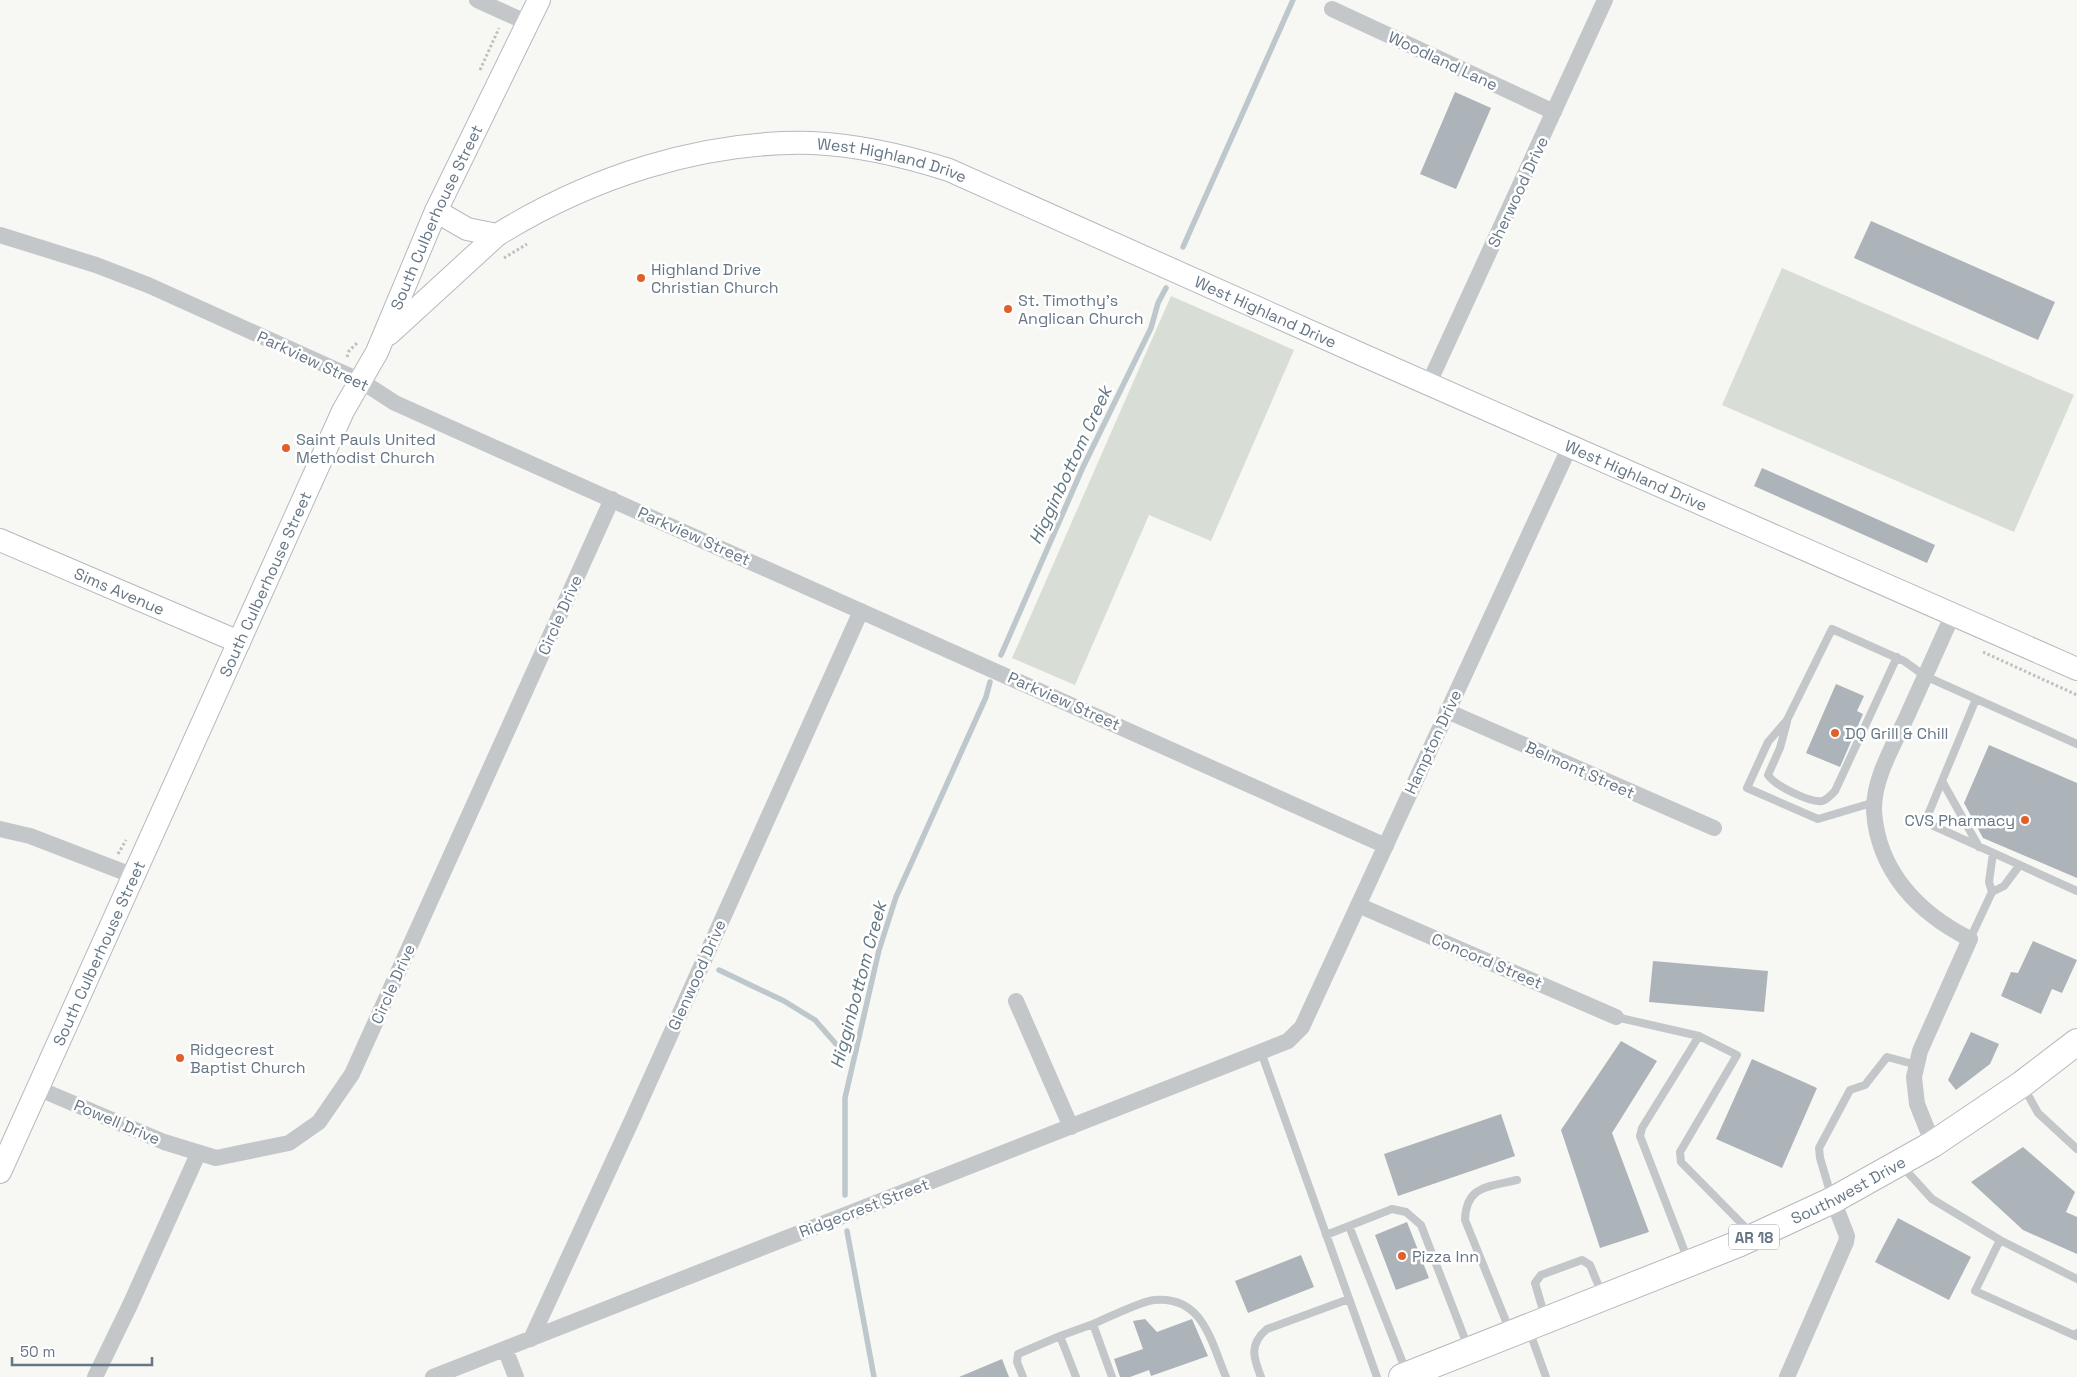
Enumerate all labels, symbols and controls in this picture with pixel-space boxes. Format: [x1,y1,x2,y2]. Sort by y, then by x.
street label: Woodland Lane [1385,26,1501,96]
street label: South Culberhouse Street [385,121,487,313]
street label: West Highland Drive [817,133,970,187]
street label: Sherwood Drive [1483,133,1553,251]
place label: Highland Drive Christian Church [651,259,779,298]
street label: West Highland Drive [1191,271,1340,352]
marker: Highland Drive Christian Church [635,272,647,284]
place label: St. Timothy's Anglican Church [1018,290,1144,329]
marker: St. Timothy's Anglican Church [1002,303,1014,315]
street label: Parkview Street [254,326,372,396]
water label: Higginbottom Creek [1023,380,1118,548]
place label: Saint Pauls United Methodist Church [296,429,436,468]
street label: West Highland Drive [1562,435,1711,516]
marker: Saint Pauls United Methodist Church [280,442,292,454]
street label: South Culberhouse Street [214,488,316,680]
street label: Parkview Street [634,502,754,570]
street label: Sims Avenue [71,562,168,620]
street label: Circle Drive [533,572,587,658]
street label: Parkview Street [1004,667,1124,735]
street label: Hampton Drive [1400,687,1466,797]
place label: DQ Grill & Chill [1845,723,1949,744]
marker: DQ Grill & Chill [1829,727,1841,739]
street label: Belmont Street [1522,736,1638,804]
place label: CVS Pharmacy [1904,810,2015,831]
marker: CVS Pharmacy [2019,814,2031,826]
street label: South Culberhouse Street [48,857,150,1049]
water label: Higginbottom Creek [825,897,892,1071]
street label: Glenwood Drive [663,916,731,1034]
street label: Concord Street [1428,928,1546,994]
street label: Circle Drive [366,941,420,1027]
place label: Ridgecrest Baptist Church [190,1039,306,1078]
marker: Ridgecrest Baptist Church [174,1052,186,1064]
street label: Powell Drive [71,1094,163,1150]
street label: Southwest Drive [1787,1151,1909,1229]
street label: Ridgecrest Street [796,1174,932,1242]
road number: AR 18 [1729,1224,1779,1250]
place label: Pizza Inn [1412,1246,1479,1267]
marker: Pizza Inn [1396,1250,1408,1262]
scale bar [12,1334,152,1366]
text: 50 m [20,1342,55,1361]

